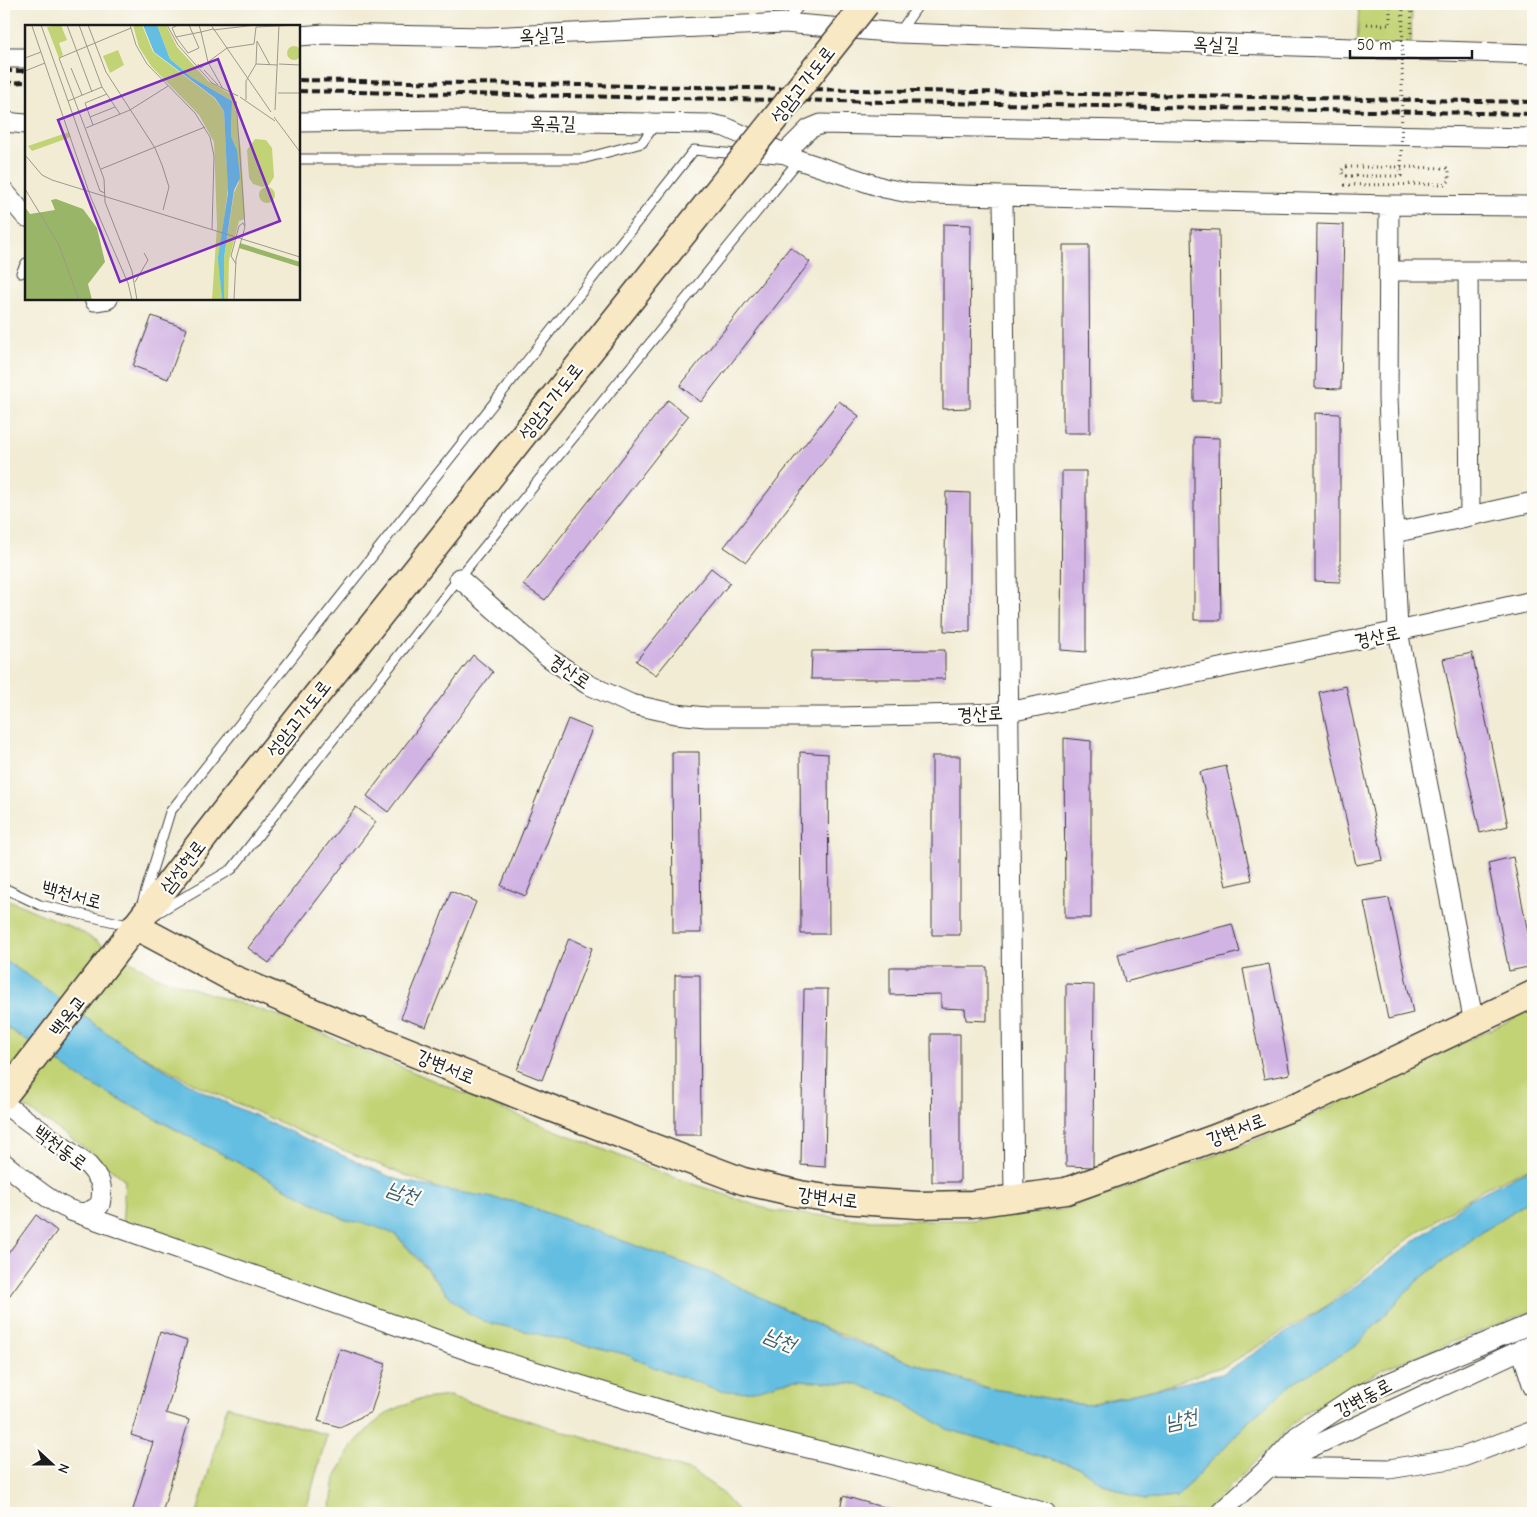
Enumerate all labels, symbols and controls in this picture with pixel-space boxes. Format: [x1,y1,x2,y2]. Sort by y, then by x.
street label: 옥실길 [519,23,566,47]
inset map [25,25,300,300]
scale bar [1350,28,1472,60]
street label: 옥실길 [1193,32,1239,56]
text: 50 m [1357,36,1392,54]
street label: 성암고가도로 [766,42,840,128]
street label: 옥곡길 [530,112,576,134]
street label: 성암고가도로 [514,359,588,445]
street label: 경산로 [1352,621,1402,653]
street label: 경산로 [544,650,595,694]
street label: 성암고가도로 [262,676,336,762]
street label: 경산로 [957,702,1004,726]
street label: 삼성현로 [155,836,210,897]
street label: 백천서로 [39,876,104,914]
street label: 백옥교 [45,991,91,1040]
street label: 강변서로 [413,1045,478,1089]
street label: 강변서로 [1204,1109,1269,1151]
street label: 백천동로 [29,1121,91,1175]
water label: 남천 [384,1176,424,1209]
street label: 강변서로 [796,1183,860,1213]
water label: 남천 [760,1323,801,1357]
street label: 강변동로 [1331,1374,1396,1422]
water label: 남천 [1163,1404,1201,1434]
north arrow [28,1440,78,1490]
text: N [54,1461,73,1476]

